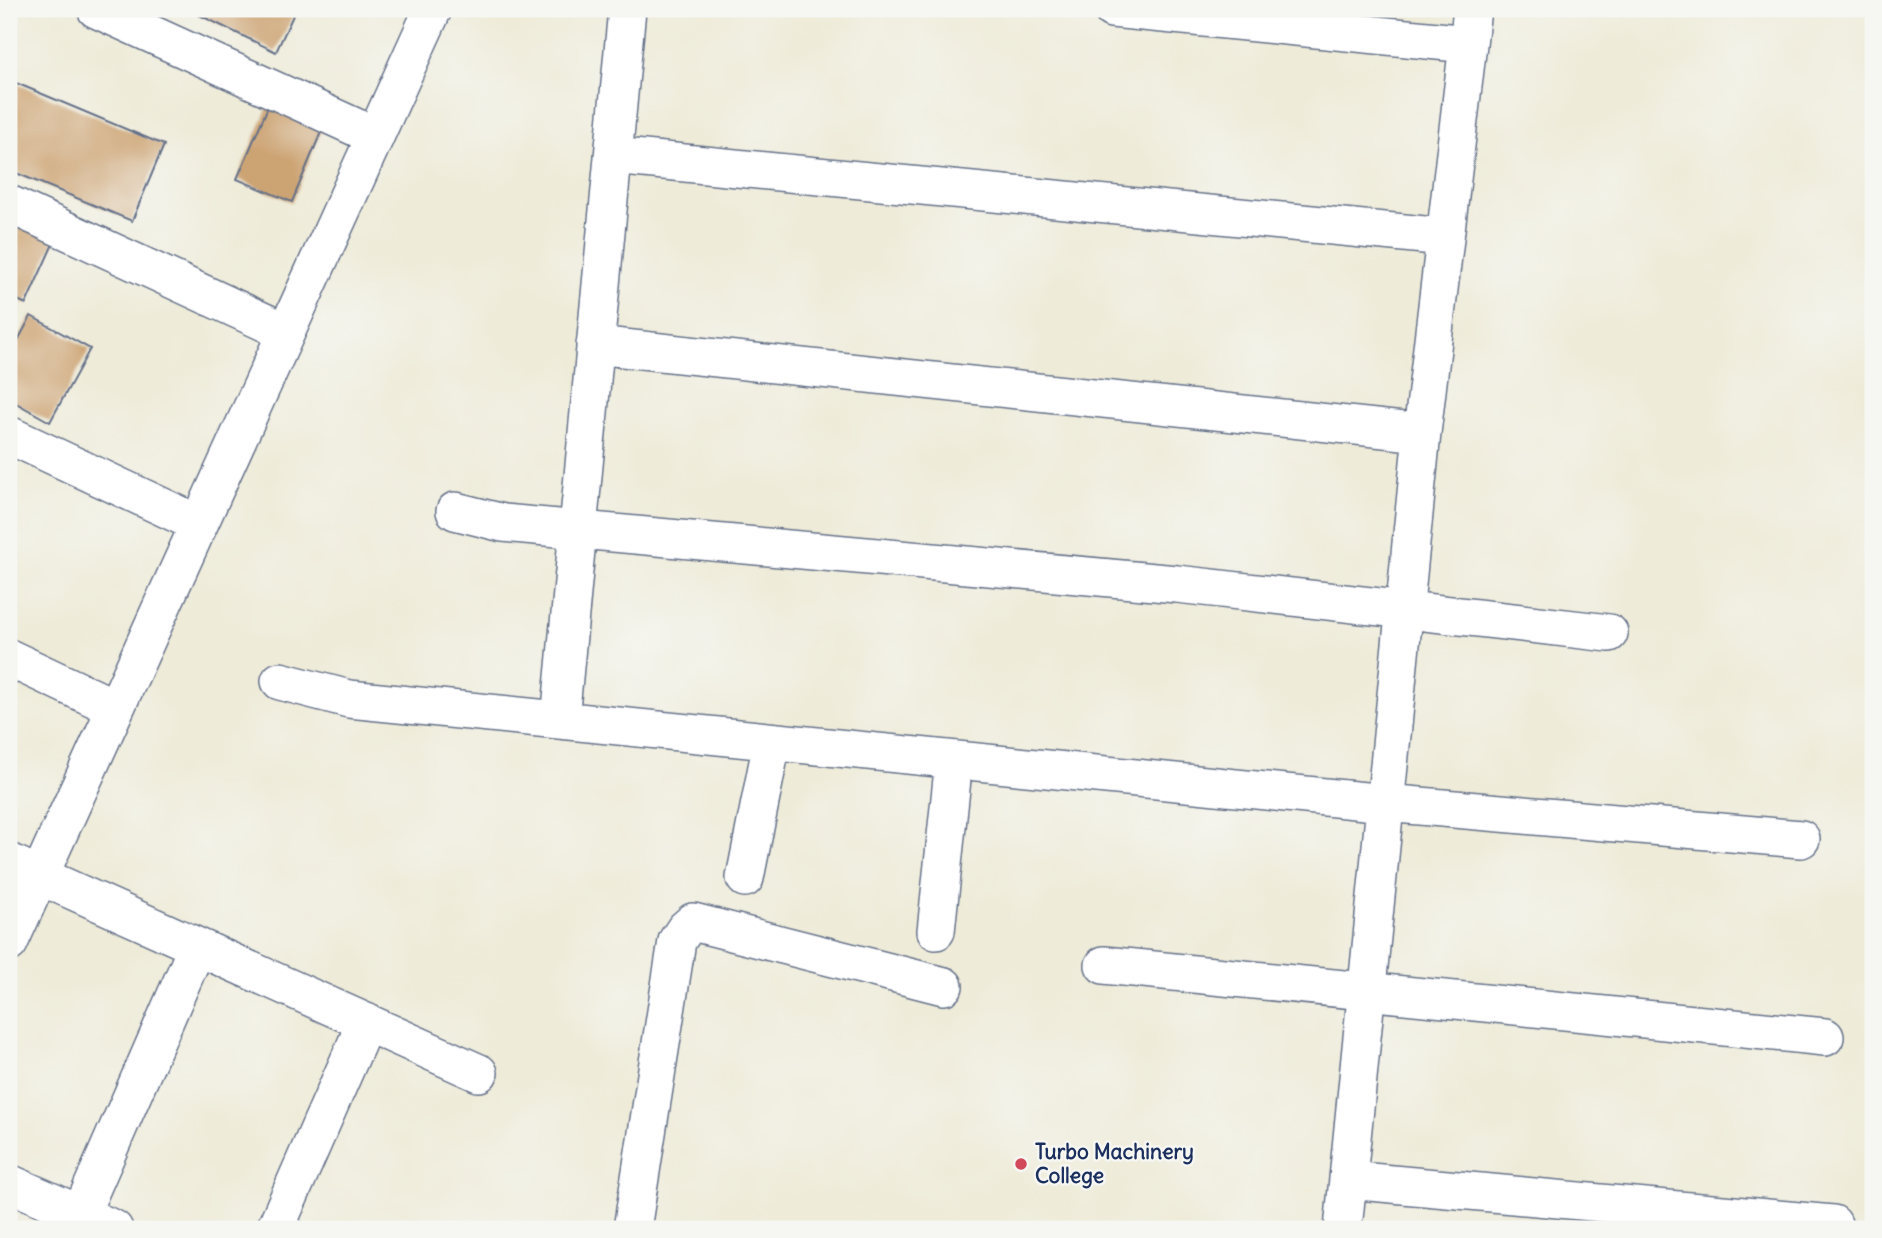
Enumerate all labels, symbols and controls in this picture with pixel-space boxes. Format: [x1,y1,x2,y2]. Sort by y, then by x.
place label: Turbo Machinery College [1035,1138,1194,1189]
marker: Turbo Machinery College [1013,1156,1029,1172]

